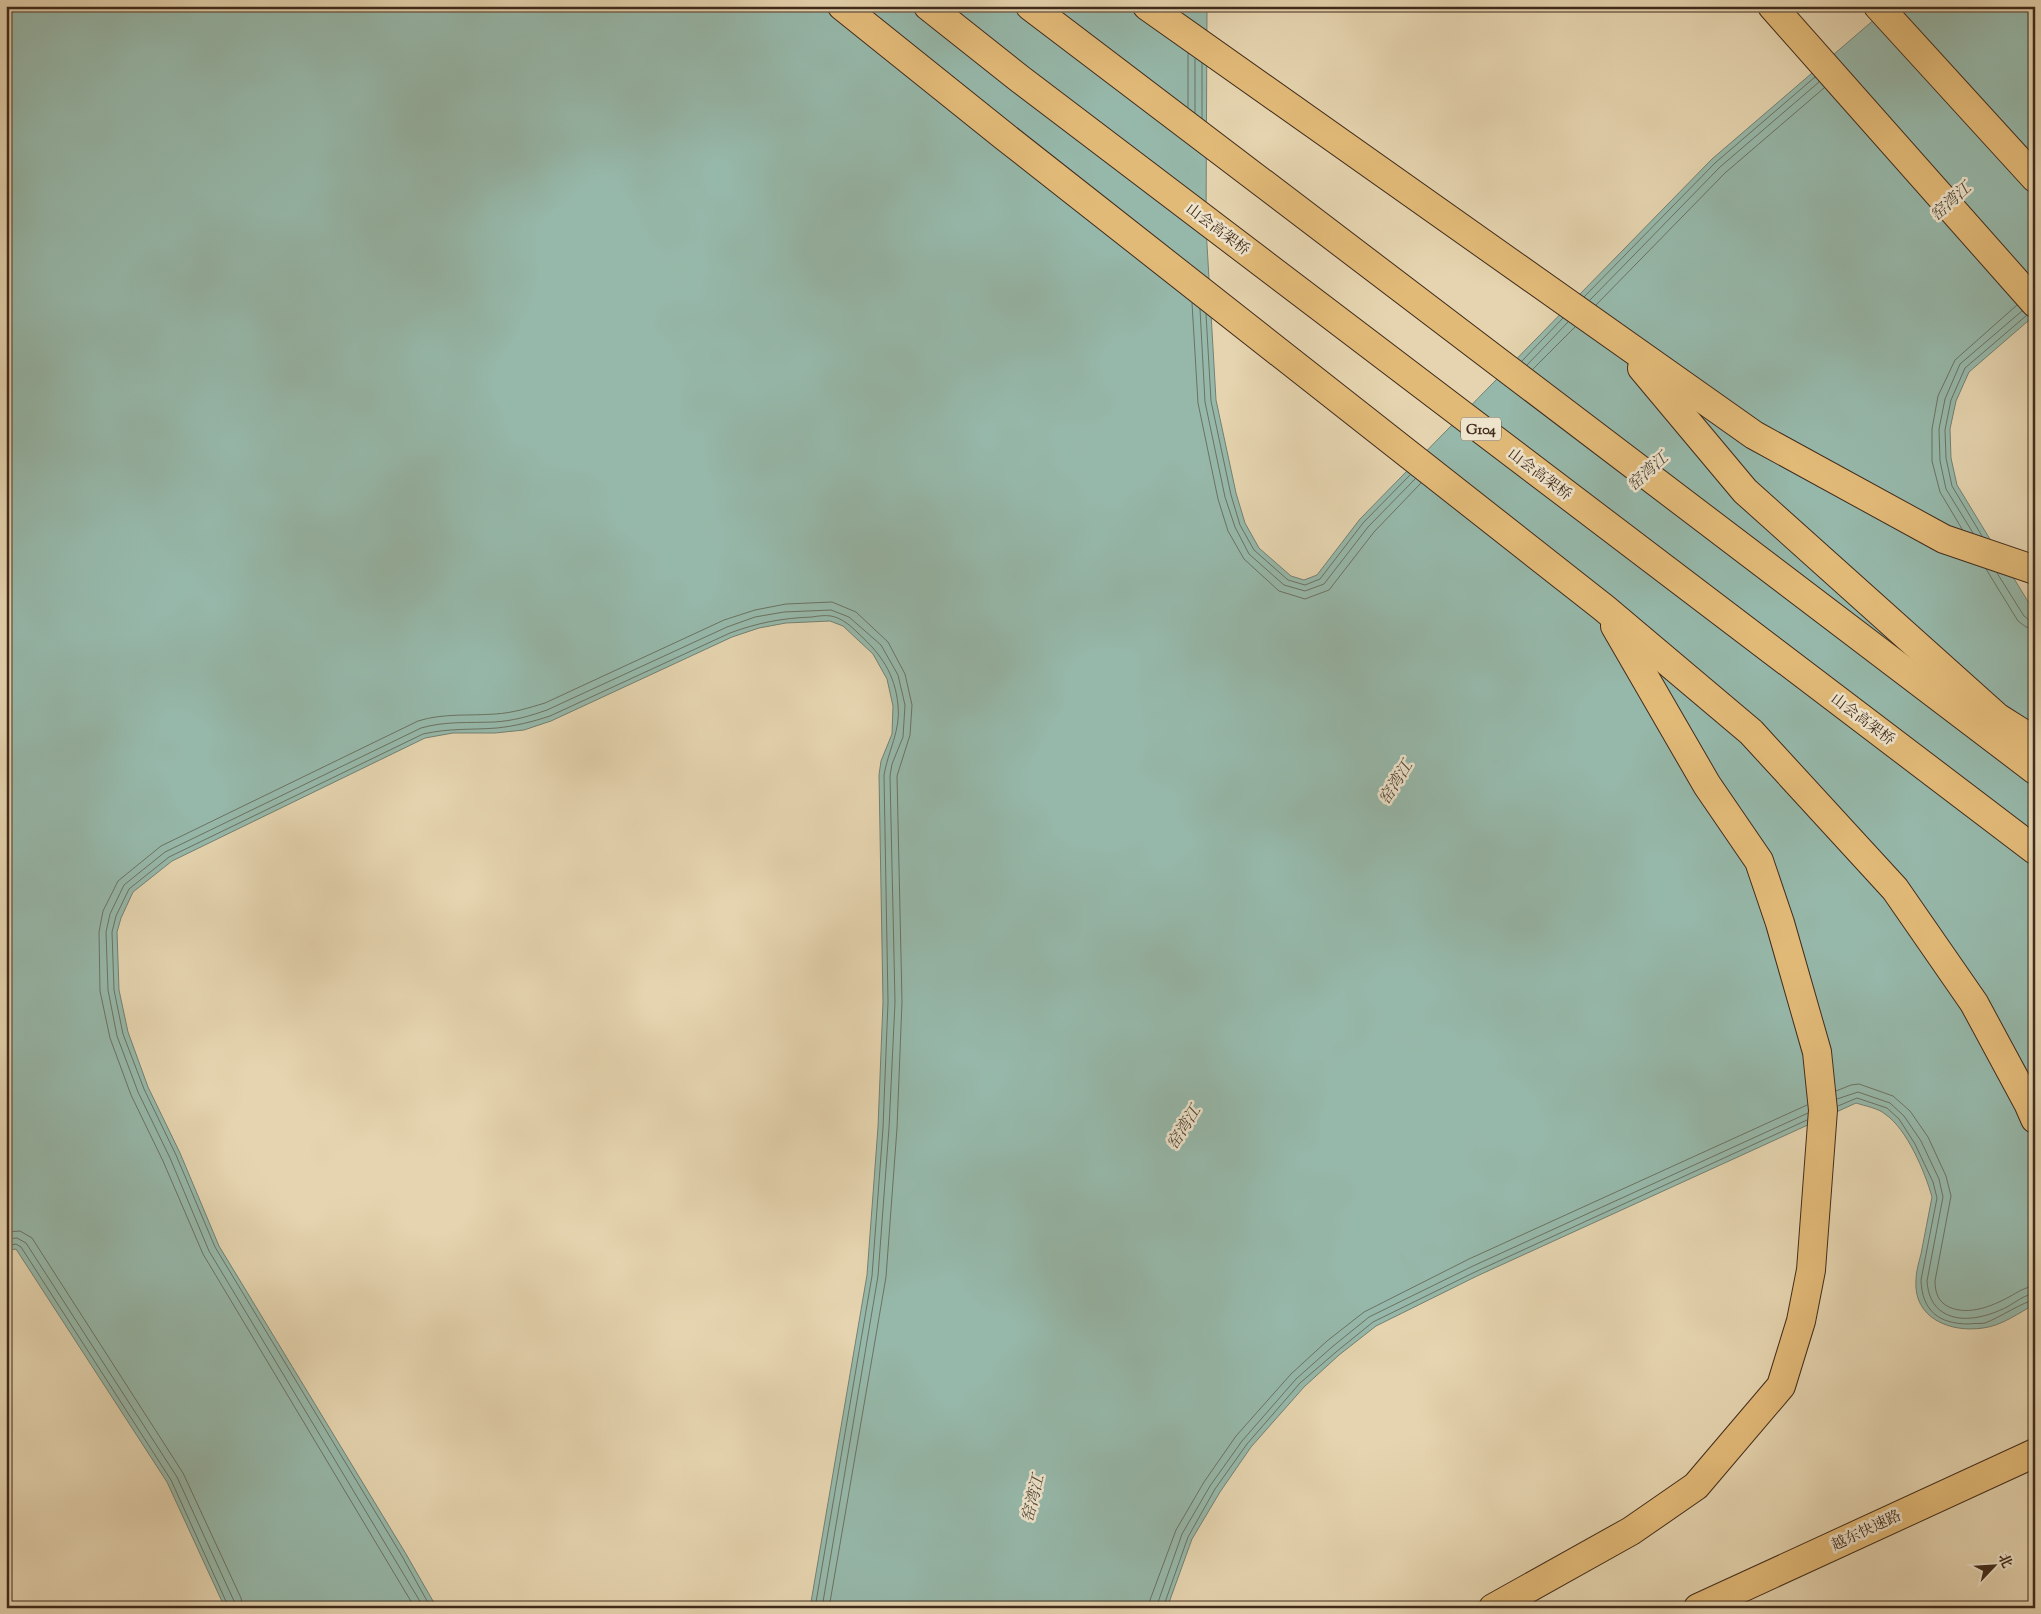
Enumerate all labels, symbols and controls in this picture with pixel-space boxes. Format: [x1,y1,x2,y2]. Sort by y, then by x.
water label: 窑湾江 [1926,177,1979,227]
street label: 山会高架桥 [1181,199,1253,261]
road number: G104 [1461,418,1501,440]
street label: 山会高架桥 [1503,444,1575,506]
water label: 窑湾江 [1623,447,1676,497]
street label: 山会高架桥 [1826,689,1898,751]
water label: 窑湾江 [1375,755,1421,810]
water label: 窑湾江 [1163,1100,1209,1155]
water label: 窑湾江 [1017,1471,1052,1525]
street label: 越东快速路 [1828,1506,1905,1557]
north arrow [1968,1542,2018,1592]
text: 北 [1992,1551,2016,1572]

